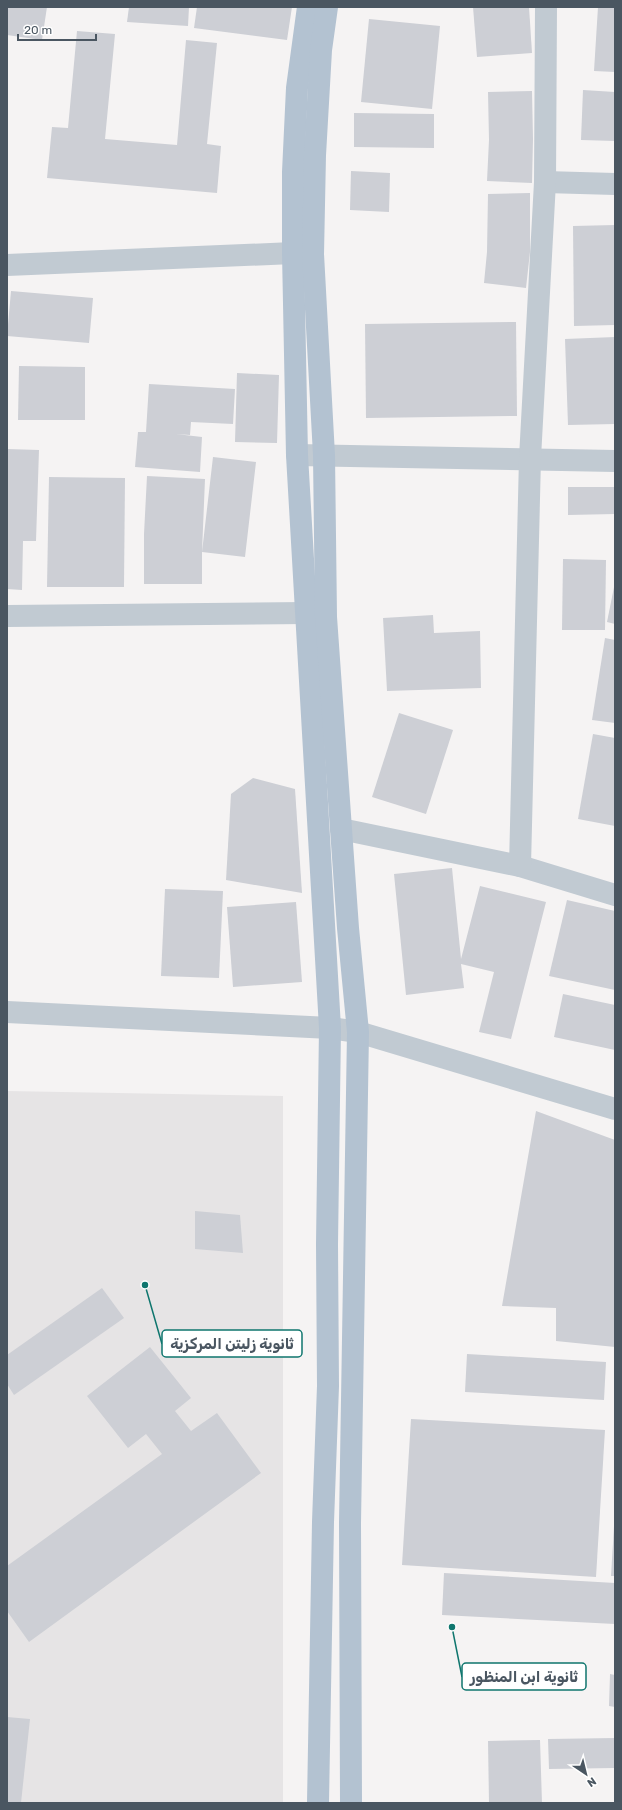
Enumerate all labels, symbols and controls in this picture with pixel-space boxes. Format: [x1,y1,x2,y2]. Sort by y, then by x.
scale bar [18,16,96,42]
text: 20 m [24,23,52,37]
callout: ثانوية زليتن المركزية [162,1330,302,1357]
text: ثانوية زليتن المركزية [170,1335,294,1353]
callout: ثانوية ابن المنظور [462,1663,586,1690]
text: ثانوية ابن المنظور [469,1668,579,1686]
north arrow [566,1754,606,1794]
text: N [584,1774,598,1789]

